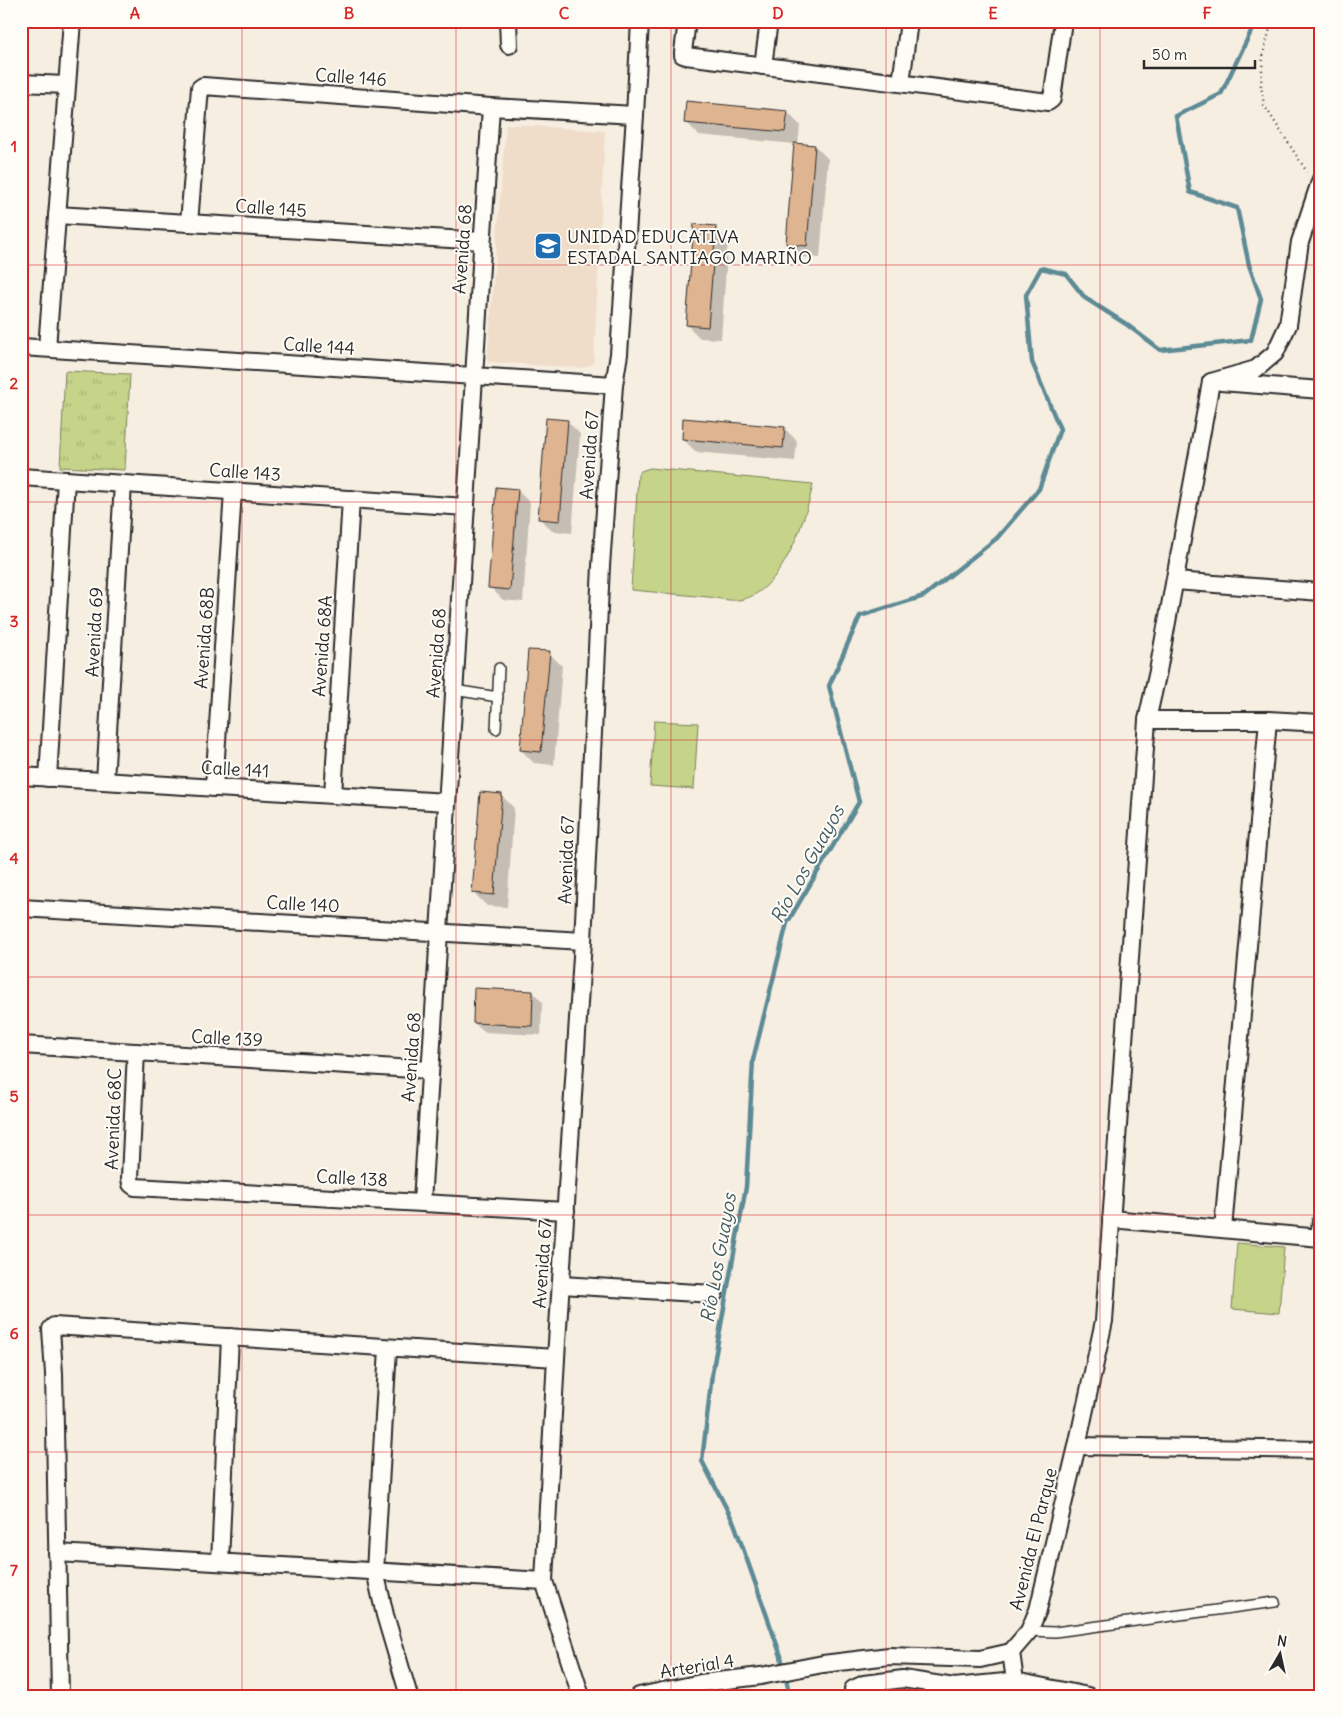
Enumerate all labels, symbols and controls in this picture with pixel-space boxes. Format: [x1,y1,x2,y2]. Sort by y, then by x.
text: A [130,3,140,23]
text: B [344,3,355,23]
text: C [559,3,570,23]
text: D [772,3,784,23]
text: E [988,3,998,23]
text: F [1202,3,1212,23]
scale bar [1144,38,1256,70]
text: 50 m [1152,45,1187,64]
street label: Calle 146 [314,63,388,91]
text: 1 [11,136,17,156]
street label: Calle 145 [234,194,308,222]
street label: Avenida 68 [447,203,477,295]
place label: UNIDAD EDUCATIVA ESTADAL SANTIAGO MARIÑO [567,225,812,269]
school or university icon: UNIDAD EDUCATIVA ESTADAL SANTIAGO MARIÑO [533,231,563,261]
street label: Calle 144 [282,332,356,360]
text: 2 [10,373,19,393]
street label: Avenida 67 [574,410,604,500]
street label: Calle 143 [208,458,282,486]
street label: Avenida 69 [80,586,108,678]
street label: Avenida 68B [189,586,219,690]
street label: Avenida 68A [307,594,337,698]
street label: Avenida 68 [421,607,451,699]
text: 3 [9,611,19,631]
street label: Calle 141 [200,756,270,782]
water label: Río Los Guayos [765,800,850,927]
street label: Avenida 67 [553,815,579,905]
text: 4 [9,848,19,868]
street label: Calle 140 [266,891,340,917]
street label: Avenida 68 [396,1011,426,1103]
street label: Calle 139 [191,1025,263,1051]
street label: Avenida 68C [100,1067,126,1170]
text: 5 [9,1086,19,1106]
street label: Calle 138 [316,1165,388,1191]
water label: Río Los Guayos [695,1190,741,1325]
street label: Avenida 67 [527,1219,557,1309]
text: 6 [9,1323,19,1343]
street label: Avenida El Parque [1004,1465,1062,1613]
text: 7 [10,1560,18,1580]
north arrow [1254,1630,1304,1680]
text: N [1276,1632,1288,1651]
street label: Arterial 4 [658,1649,736,1683]

